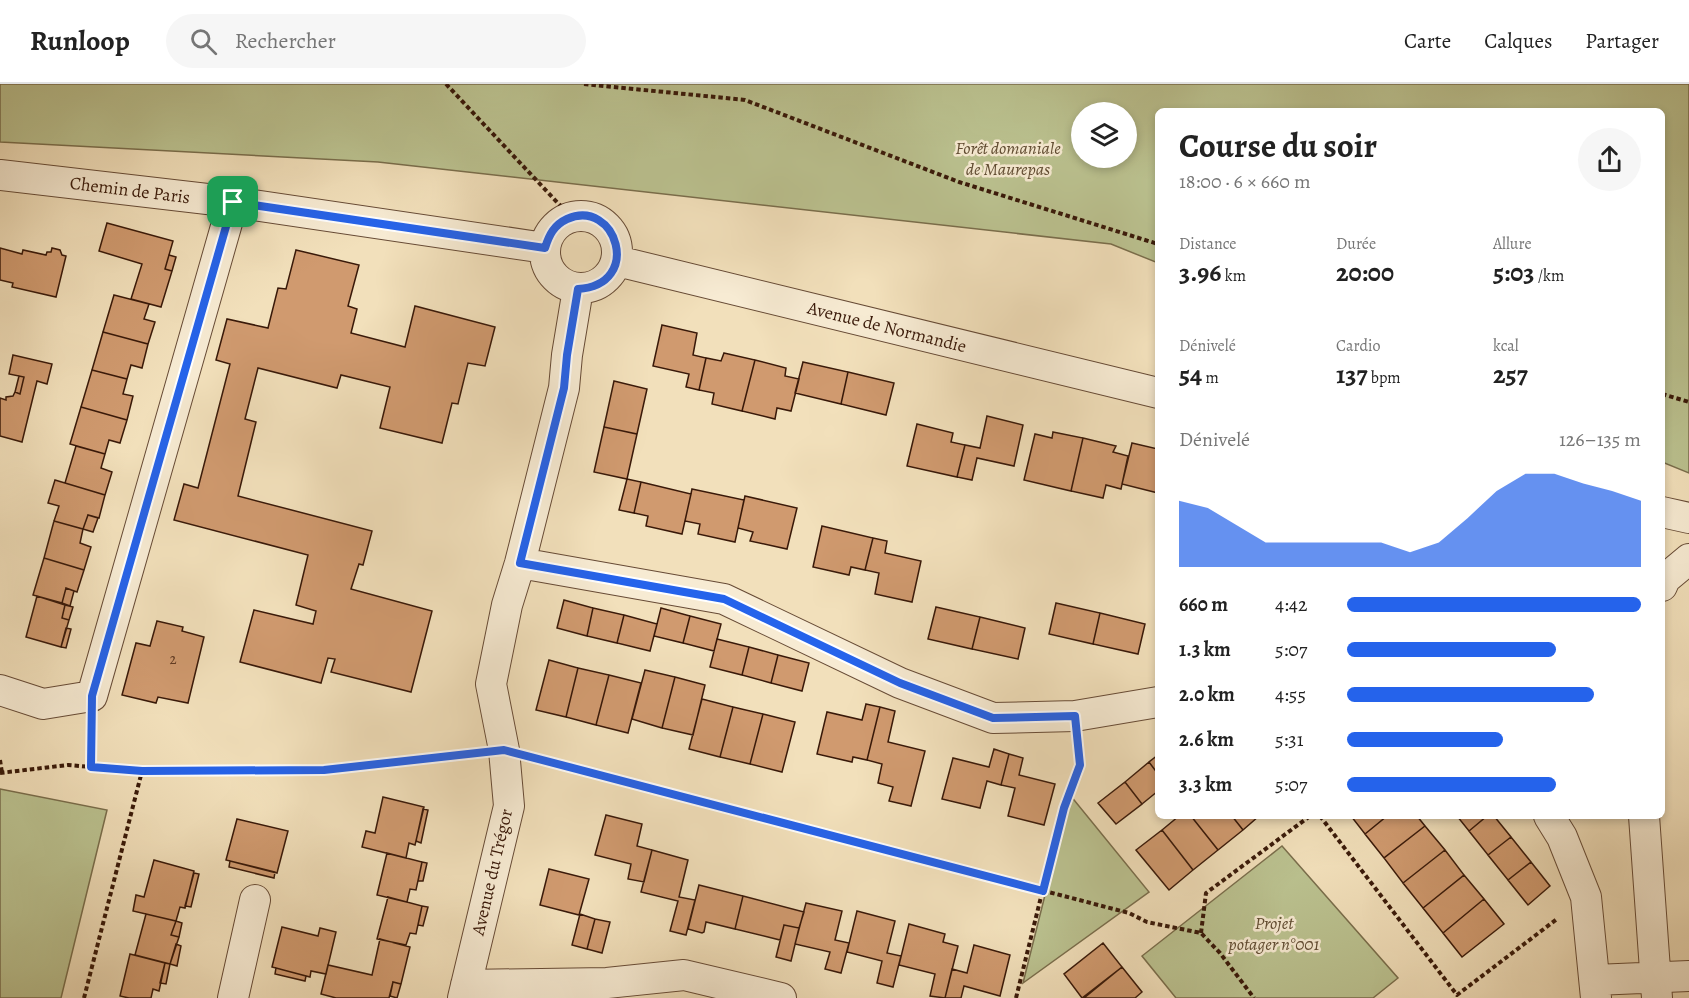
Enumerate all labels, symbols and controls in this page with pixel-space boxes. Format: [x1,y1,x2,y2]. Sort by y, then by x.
search box [166,14,586,68]
text: Runloop [30,22,130,60]
icon: search [187,25,220,58]
text: Rechercher [235,26,336,56]
text: Carte [1404,27,1451,55]
text: Calques [1484,27,1552,55]
text: Partager [1585,27,1659,55]
map controls [1071,102,1137,168]
button: layers [1071,102,1137,168]
text: Course du soir [1179,123,1377,168]
button: share [1578,128,1641,191]
park label: Forêt domaniale de Maurepas [955,136,1061,181]
text: 18:00 · 6 × 660 m [1179,168,1311,195]
street label: Chemin de Paris [69,171,191,209]
pin [207,176,258,227]
icon: arrive [216,185,249,218]
text: Distance [1179,233,1236,255]
text: Durée [1336,233,1376,255]
text: Allure [1493,233,1532,255]
text: 3.96 [1179,255,1222,290]
text: 20:00 [1336,255,1394,290]
text: 5:03 [1493,255,1535,290]
text: km [1222,265,1246,287]
text: /km [1535,265,1564,287]
street label: Avenue de Normandie [804,295,969,358]
text: Dénivelé [1179,335,1236,357]
text: Cardio [1336,335,1381,357]
text: kcal [1493,335,1519,357]
text: 54 [1179,357,1202,392]
text: 137 [1336,357,1368,392]
text: 257 [1493,357,1528,392]
text: m [1202,367,1219,389]
text: bpm [1368,367,1401,389]
text: Dénivelé [1179,426,1250,453]
text: 126–135 m [1559,426,1641,453]
text: 660 m [1179,591,1228,618]
text: 4:42 [1275,591,1307,618]
text: 1.3 km [1179,636,1231,663]
text: 5:07 [1275,636,1307,663]
house number: 2 [169,649,177,669]
text: 2.0 km [1179,681,1235,708]
text: 4:55 [1275,681,1306,708]
text: 2.6 km [1179,726,1234,753]
text: 5:31 [1275,726,1304,753]
text: 3.3 km [1179,771,1232,798]
text: 5:07 [1275,771,1307,798]
street label: Avenue du Trégor [466,806,518,938]
park label: Projet potager n°001 [1227,911,1320,956]

